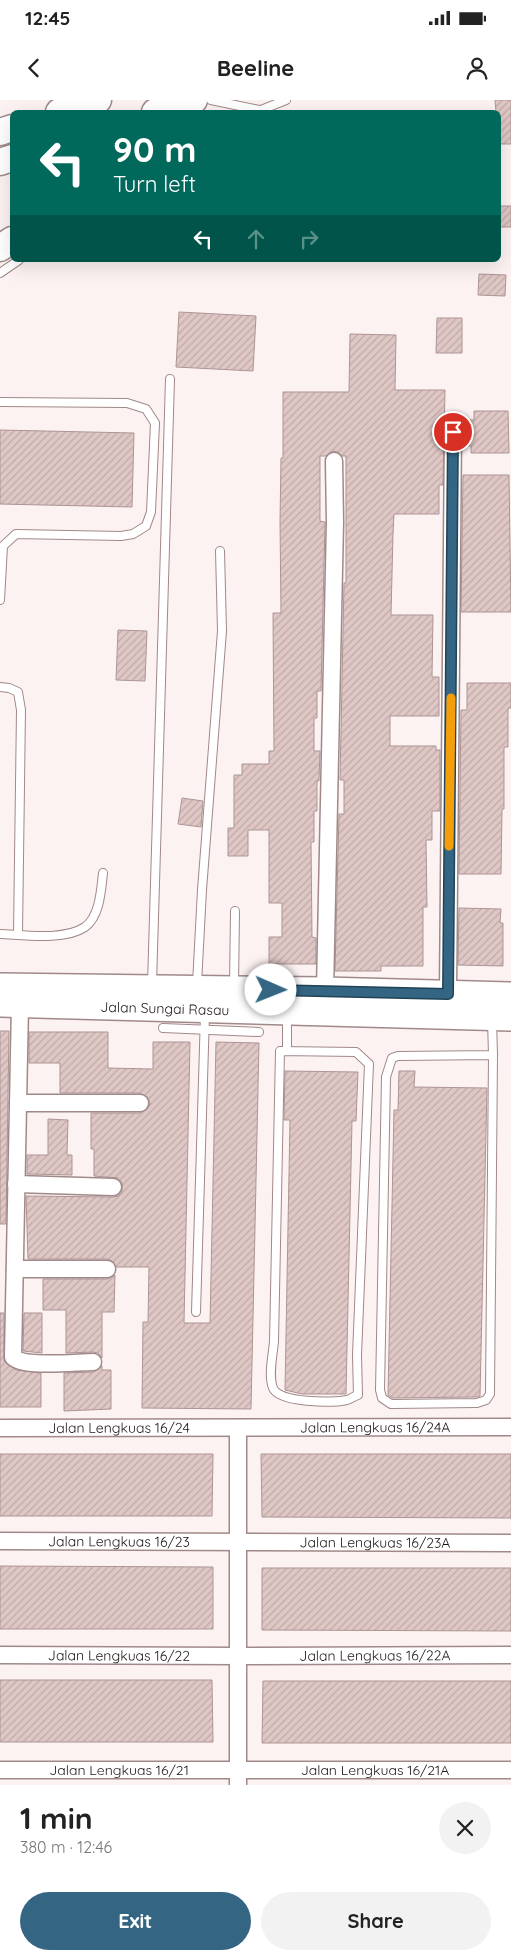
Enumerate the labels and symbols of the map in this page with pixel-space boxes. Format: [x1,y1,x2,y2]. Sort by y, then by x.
pin [432,411,474,453]
position arrow [244,963,296,1015]
street label: Jalan Sungai Rasau [100,998,230,1019]
street label: Jalan Lengkuas 16/24A [300,1418,450,1436]
street label: Jalan Lengkuas 16/24 [48,1419,190,1437]
street label: Jalan Lengkuas 16/23 [48,1532,190,1551]
street label: Jalan Lengkuas 16/23A [300,1533,450,1552]
street label: Jalan Lengkuas 16/22 [48,1646,190,1665]
street label: Jalan Lengkuas 16/22A [299,1646,451,1665]
street label: Jalan Lengkuas 16/21 [49,1761,189,1779]
street label: Jalan Lengkuas 16/21A [301,1761,449,1779]

